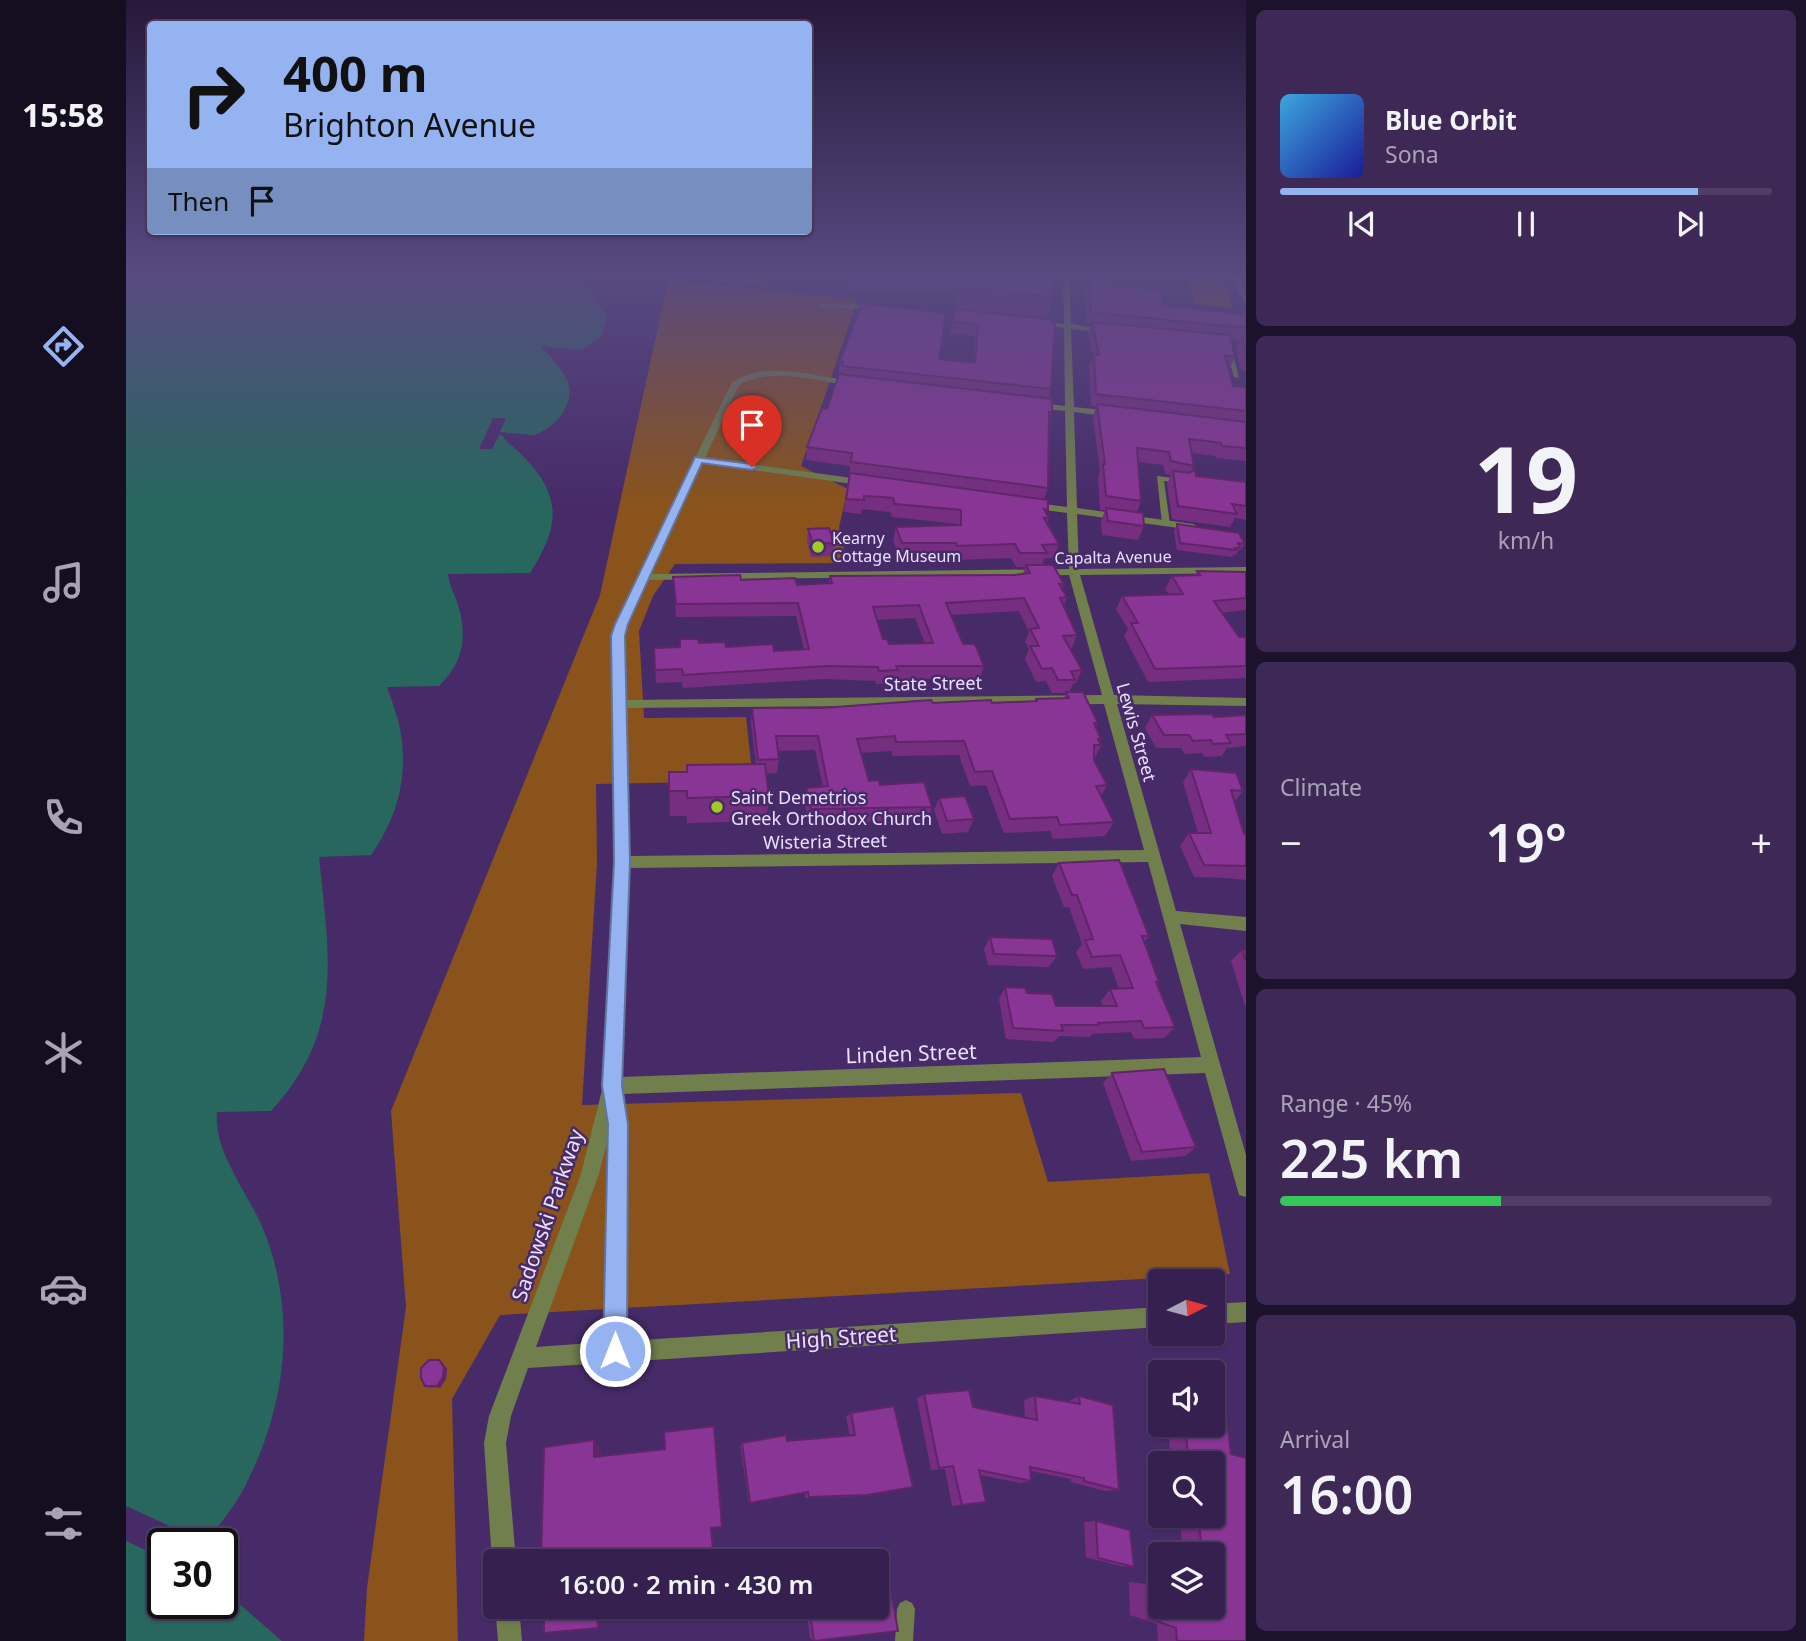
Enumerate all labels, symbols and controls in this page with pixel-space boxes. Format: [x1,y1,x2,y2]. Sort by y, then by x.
text: 400 m [283,40,428,106]
icon: right [168,49,259,140]
text: 15:58 [22,93,104,136]
text: Blue Orbit [1385,102,1517,138]
text: Brighton Avenue [283,103,536,146]
text: Sona [1385,138,1439,170]
icon: arrive [243,182,281,220]
text: Then [168,183,229,219]
icon: previous [1343,205,1381,243]
icon: pause [1507,205,1545,243]
icon: next [1671,205,1709,243]
icon: directions [39,322,88,371]
pin [722,395,782,467]
icon: arrive [733,406,771,444]
text: 19 [1474,416,1578,540]
text: km/h [1498,524,1554,556]
place label: Kearny Cottage Museum [832,527,961,567]
marker: Kearny Cottage Museum [810,539,826,555]
street label: Capalta Avenue [1054,545,1172,569]
icon: music [39,558,88,607]
street label: State Street [884,670,983,696]
street label: Lewis Street [1111,680,1163,785]
text: Climate [1280,771,1362,803]
place label: Saint Demetrios Greek Orthodox Church [731,785,932,830]
icon: phone [39,793,88,842]
marker: Saint Demetrios Greek Orthodox Church [709,799,725,815]
text: 19° [1485,806,1567,877]
text: − [1280,816,1302,868]
text: + [1750,816,1772,868]
street label: Wisteria Street [763,828,888,854]
icon: climate [39,1028,88,1077]
street label: Linden Street [845,1037,977,1069]
text: Range · 45% [1280,1087,1412,1119]
text: 225 km [1280,1122,1463,1193]
street label: Sadowski Parkway [504,1125,590,1305]
icon: car [39,1264,88,1313]
north arrow [1148,1269,1225,1346]
map controls [1148,1269,1225,1619]
position arrow [578,1314,652,1388]
street label: High Street [785,1319,898,1355]
button: sound [1148,1360,1225,1437]
text: Arrival [1280,1423,1350,1455]
button: search [1148,1451,1225,1528]
text: 16:00 [1280,1458,1413,1529]
icon: filters [39,1499,88,1548]
speed limit sign: 30 [147,1528,238,1619]
button: layers [1148,1542,1225,1619]
text: 16:00 · 2 min · 430 m [559,1566,813,1602]

